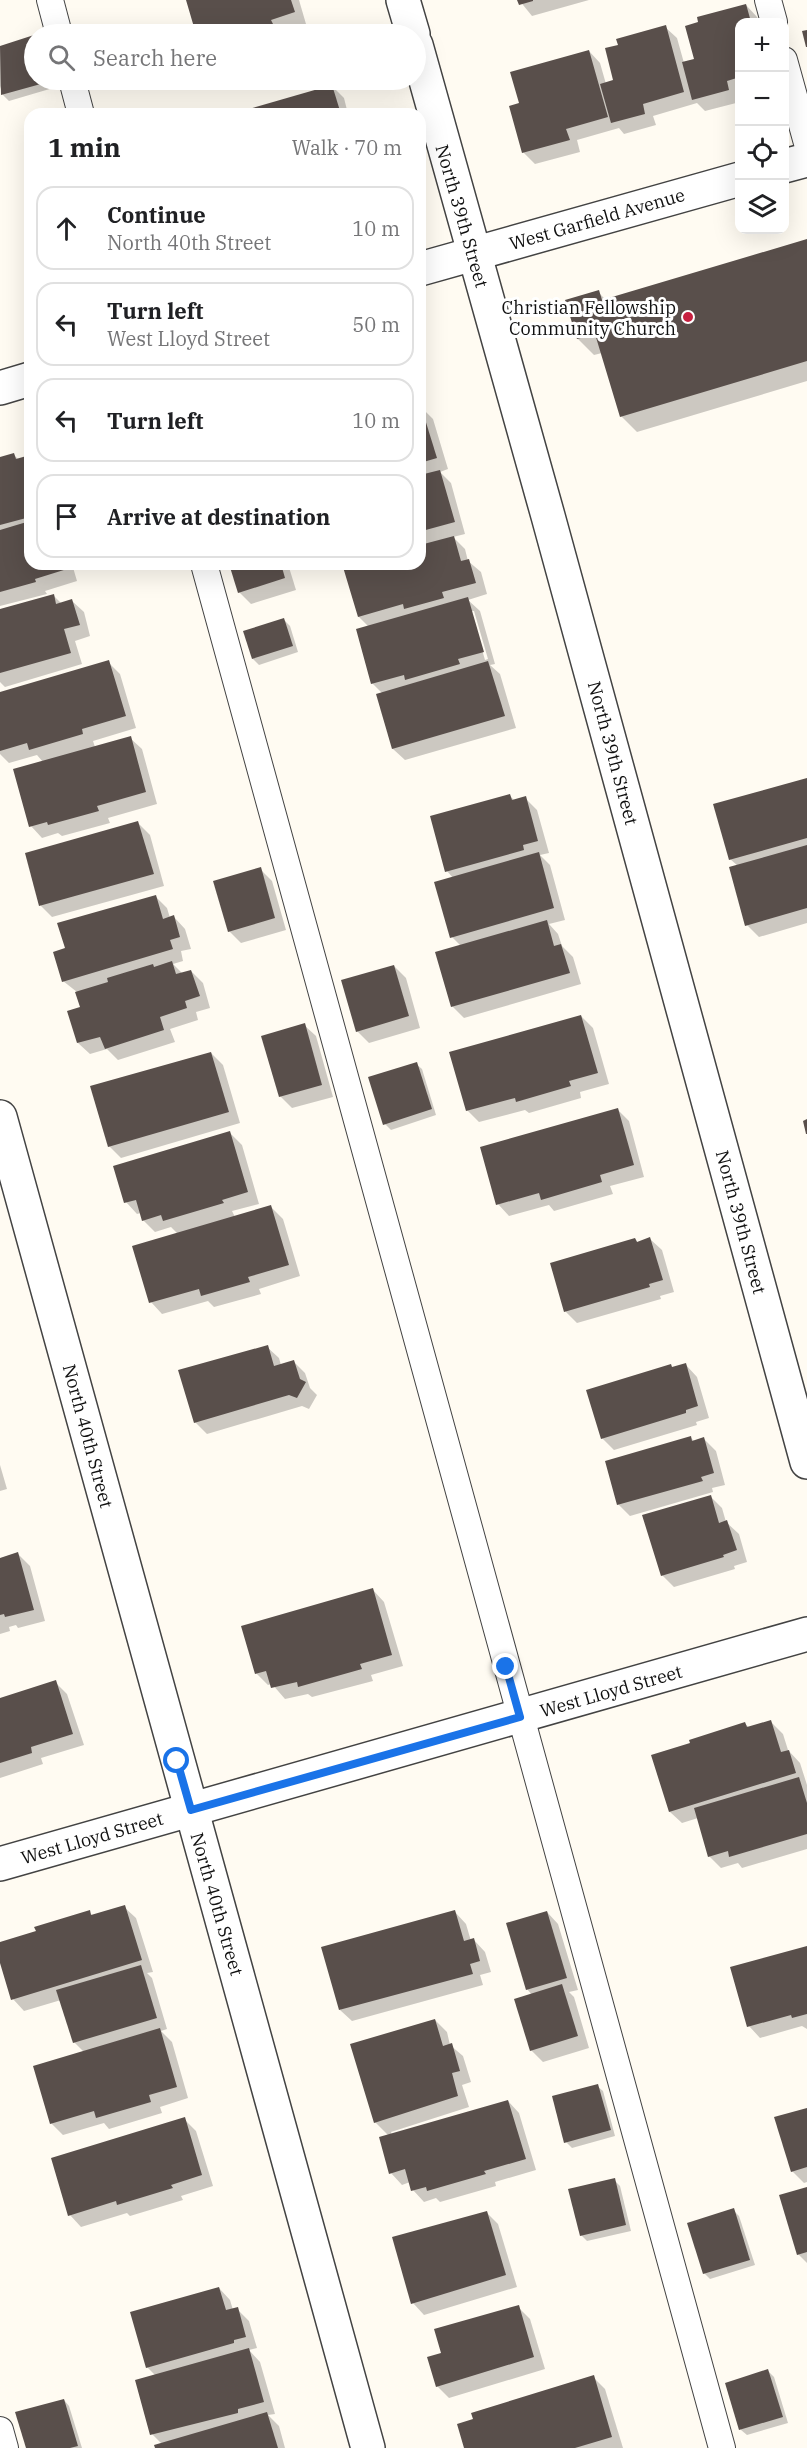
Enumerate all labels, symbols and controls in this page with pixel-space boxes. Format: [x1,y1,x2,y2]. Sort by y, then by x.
map controls [735,18,789,234]
button: + [735,18,789,72]
search box [24,24,426,90]
icon: search [45,41,78,74]
text: Search here [93,43,217,72]
button: − [735,72,789,126]
button: locate [735,126,789,180]
text: 1 min [48,130,121,164]
text: Walk · 70 m [292,134,402,161]
street label: North 39th Street [431,142,493,290]
button: layers [735,180,789,234]
street label: West Garfield Avenue [507,183,687,255]
text: Continue [107,200,206,229]
icon: ahead [50,212,83,245]
text: 10 m [352,215,400,242]
text: North 40th Street [107,229,271,256]
text: Turn left [107,296,203,325]
place label: Christian Fellowship Community Church [502,296,676,340]
icon: left [50,308,83,341]
marker: Christian Fellowship Community Church [681,310,695,324]
text: 50 m [352,311,400,338]
text: West Lloyd Street [107,325,270,352]
icon: left [50,404,83,437]
text: Turn left [107,406,203,435]
text: 10 m [352,407,400,434]
icon: arrive [50,500,83,533]
text: Arrive at destination [107,502,330,531]
street label: North 39th Street [583,679,643,827]
street label: North 39th Street [711,1148,771,1296]
street label: North 40th Street [58,1362,118,1510]
route end [492,1653,518,1679]
street label: West Lloyd Street [537,1660,685,1722]
route start [163,1747,189,1773]
street label: West Lloyd Street [18,1807,166,1869]
street label: North 40th Street [186,1830,248,1978]

